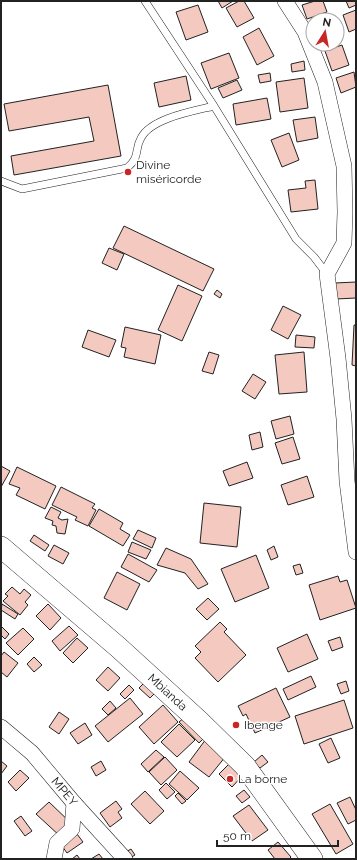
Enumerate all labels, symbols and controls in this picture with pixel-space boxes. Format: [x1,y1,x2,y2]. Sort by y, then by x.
north arrow [305,12,345,52]
text: N [321,15,332,30]
place label: Divine miséricorde [136,158,202,186]
marker: Divine miséricorde [123,167,133,177]
street label: Mbianda [145,671,190,714]
place label: Ibenge [244,718,283,732]
marker: Ibenge [231,720,241,730]
place label: La borne [238,772,287,786]
marker: La borne [225,774,235,784]
street label: MPEY [48,775,81,809]
scale bar [217,822,338,848]
text: 50 m [223,829,251,843]

